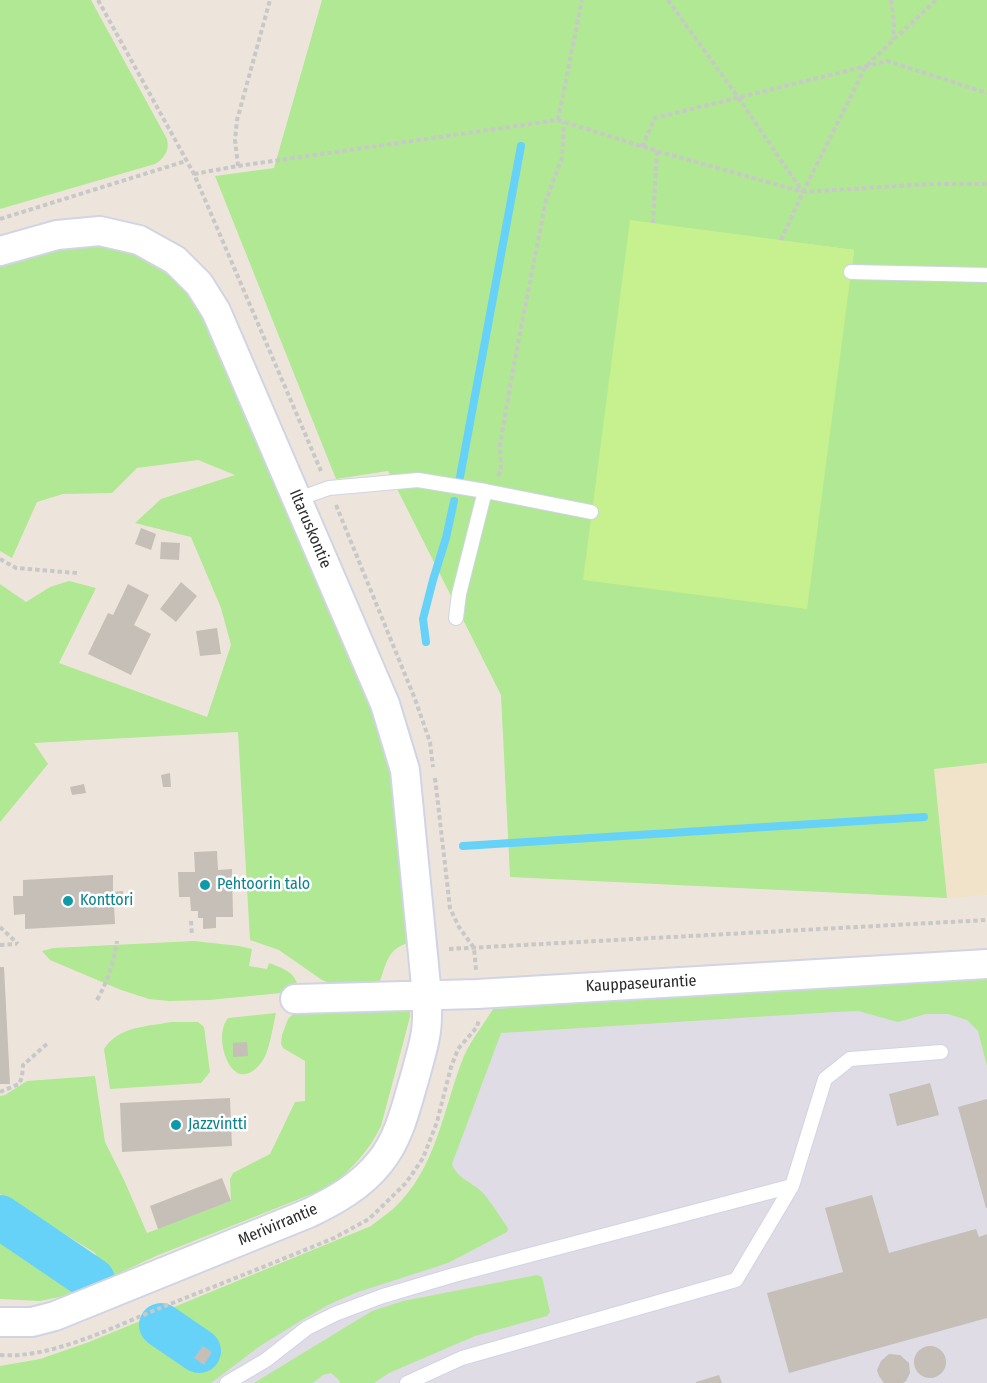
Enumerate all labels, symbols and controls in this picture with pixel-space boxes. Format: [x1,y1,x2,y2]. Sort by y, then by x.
street label: Iltaruskontie [285,487,335,571]
place label: Pehtoorin talo [217,875,310,895]
marker: Pehtoorin talo [198,878,212,892]
place label: Konttori [80,891,133,911]
marker: Konttori [61,894,75,908]
street label: Kauppaseurantie [585,972,697,996]
place label: Jazzvintti [188,1115,247,1135]
marker: Jazzvintti [169,1118,183,1132]
street label: Merivirrantie [236,1200,320,1250]

